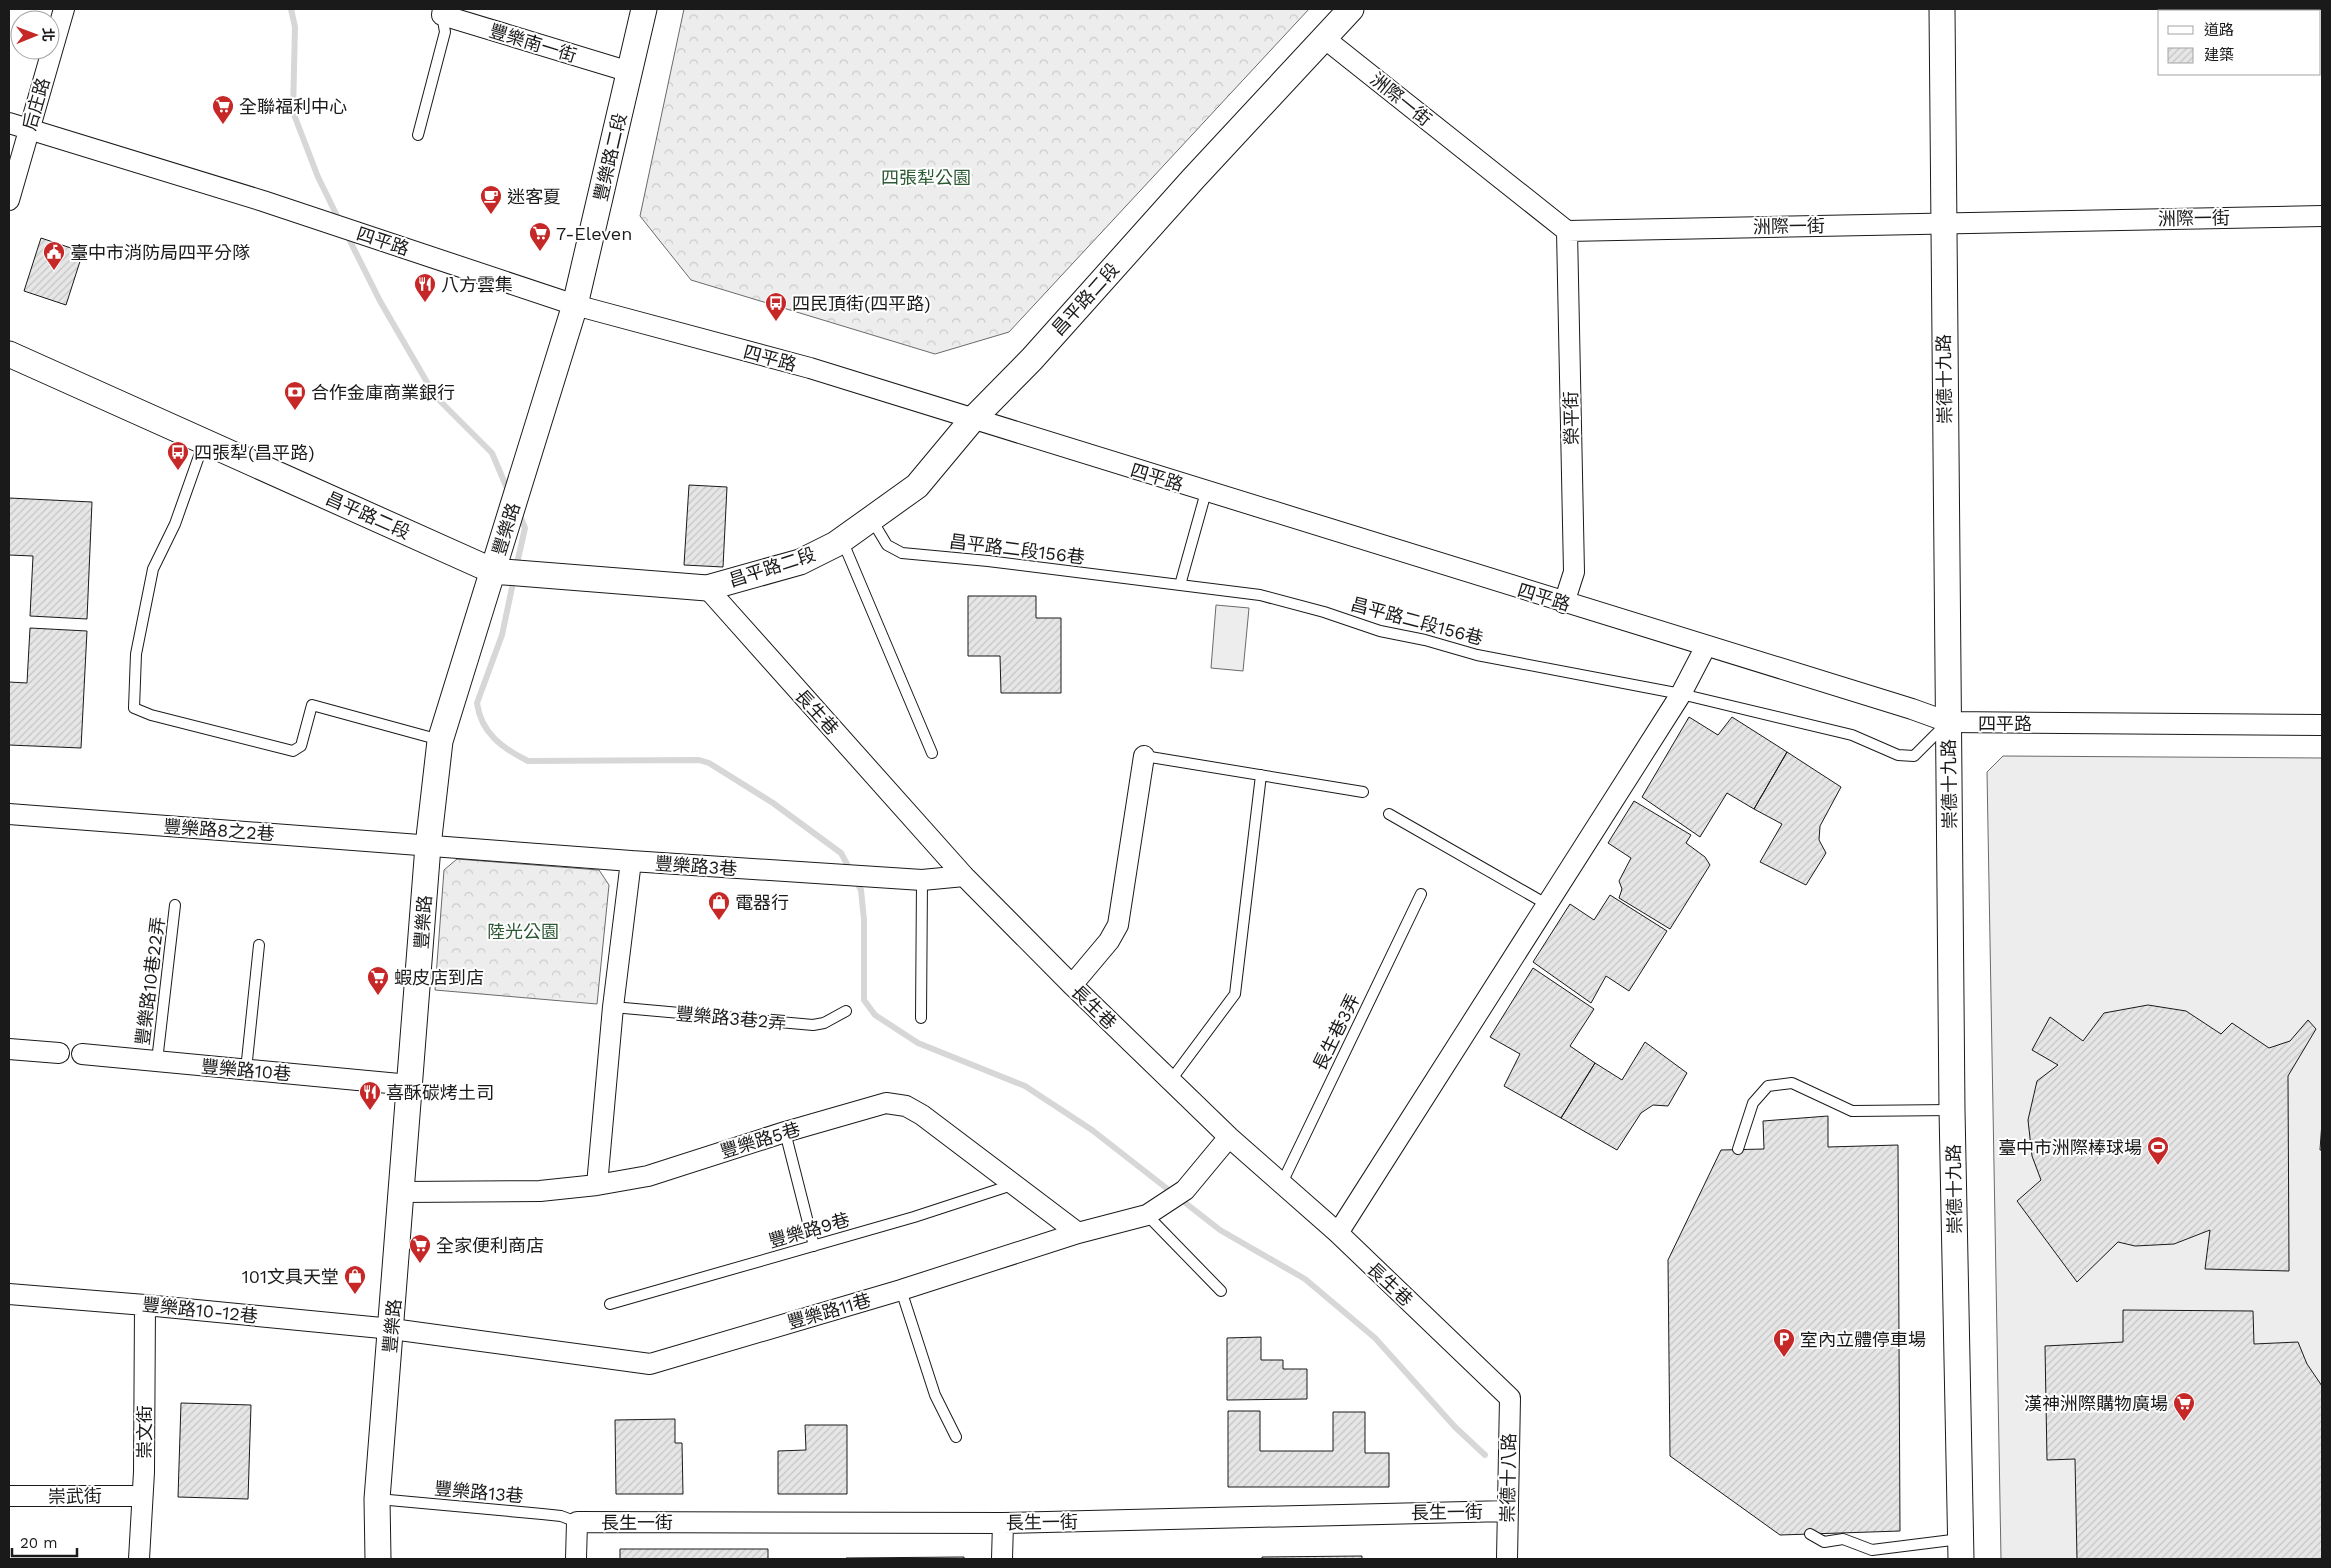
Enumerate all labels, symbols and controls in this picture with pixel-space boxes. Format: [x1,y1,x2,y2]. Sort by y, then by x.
north arrow [10,10,60,60]
legend [2158,10,2321,75]
street label: 豐樂南一街 [487,20,579,66]
text: 道路 [2204,21,2234,39]
text: 北 [40,28,56,42]
text: 建築 [2204,46,2234,64]
street label: 洲際一街 [1366,68,1436,130]
street label: 后庄路 [18,75,54,133]
supermarket icon: 全聯福利中心 [211,94,235,125]
place label: 全聯福利中心 [239,96,347,117]
street label: 豐樂路二段 [590,111,630,203]
park label: 四張犁公園 [881,167,971,188]
cafe icon: 迷客夏 [479,184,503,215]
place label: 迷客夏 [507,186,561,207]
street label: 洲際一街 [2158,207,2230,229]
street label: 洲際一街 [1753,215,1825,237]
supermarket icon: 7-Eleven [528,221,552,252]
street label: 四平路 [354,223,412,259]
place label: 7-Eleven [556,223,632,244]
public building icon: 臺中市消防局四平分隊 [42,240,66,271]
place label: 臺中市消防局四平分隊 [70,242,250,263]
street label: 昌平路二段 [1047,259,1123,339]
restaurant icon: 八方雲集 [413,272,437,303]
place label: 八方雲集 [441,274,513,295]
bus stop icon: 四民頂街(四平路) [764,291,788,322]
place label: 四民頂街(四平路) [792,293,931,314]
street label: 崇德十九路 [1933,334,1955,424]
street label: 四平路 [741,341,799,375]
bank icon: 合作金庫商業銀行 [283,380,307,411]
place label: 合作金庫商業銀行 [311,382,455,403]
street label: 榮平街 [1560,391,1582,445]
bus stop icon: 四張犁(昌平路) [166,440,190,471]
place label: 四張犁(昌平路) [194,442,315,463]
street label: 四平路 [1128,459,1186,495]
street label: 昌平路二段 [323,487,413,543]
street label: 豐樂路 [488,500,524,558]
street label: 昌平路二段156巷 [948,530,1086,568]
street label: 昌平路二段 [726,543,818,591]
street label: 四平路 [1515,579,1573,615]
street label: 昌平路二段156巷 [1348,593,1486,649]
street label: 長生巷 [791,685,843,739]
street label: 四平路 [1978,713,2032,734]
street label: 崇德十九路 [1938,739,1960,829]
street label: 豐樂路8之2巷 [163,816,275,844]
street label: 豐樂路3巷 [654,853,738,879]
shop icon: 電器行 [707,890,731,921]
place label: 電器行 [735,892,789,913]
street label: 豐樂路 [411,894,435,950]
street label: 豐樂路10巷22弄 [132,916,168,1046]
park label: 陸光公園 [487,921,559,942]
supermarket icon: 蝦皮店到店 [366,965,390,996]
place label: 蝦皮店到店 [394,967,484,988]
street label: 長生巷 [1067,981,1121,1033]
street label: 長生巷3弄 [1308,990,1364,1074]
street label: 豐樂路3巷2弄 [675,1003,787,1033]
street label: 豐樂路10巷 [200,1056,292,1084]
restaurant icon: 喜酥碳烤土司 [358,1080,382,1111]
place label: 喜酥碳烤土司 [386,1082,494,1103]
street label: 豐樂路5巷 [717,1118,803,1162]
sports icon: 臺中市洲際棒球場 [2146,1135,2170,1166]
place label: 臺中市洲際棒球場 [1998,1137,2142,1158]
street label: 崇德十九路 [1943,1144,1965,1234]
street label: 豐樂路9巷 [766,1208,852,1252]
supermarket icon: 全家便利商店 [408,1233,432,1264]
place label: 全家便利商店 [436,1235,544,1256]
street label: 長生巷 [1363,1258,1417,1310]
shop icon: 101文具天堂 [343,1264,367,1295]
place label: 101文具天堂 [242,1266,339,1287]
street label: 豐樂路11巷 [785,1289,873,1333]
street label: 豐樂路10-12巷 [141,1293,259,1327]
street label: 豐樂路 [379,1298,405,1354]
parking icon: 室內立體停車場 [1772,1327,1796,1358]
place label: 室內立體停車場 [1800,1329,1926,1350]
supermarket icon: 漢神洲際購物廣場 [2172,1391,2196,1422]
place label: 漢神洲際購物廣場 [2024,1393,2168,1414]
street label: 崇文街 [134,1405,155,1459]
street label: 崇德十八路 [1497,1433,1519,1523]
street label: 豐樂路13巷 [433,1478,525,1506]
street label: 崇武街 [48,1485,102,1507]
street label: 長生一街 [1411,1501,1483,1523]
street label: 長生一街 [1006,1511,1078,1533]
street label: 長生一街 [601,1512,673,1533]
scale bar [12,1526,78,1558]
text: 20 m [20,1534,58,1552]

